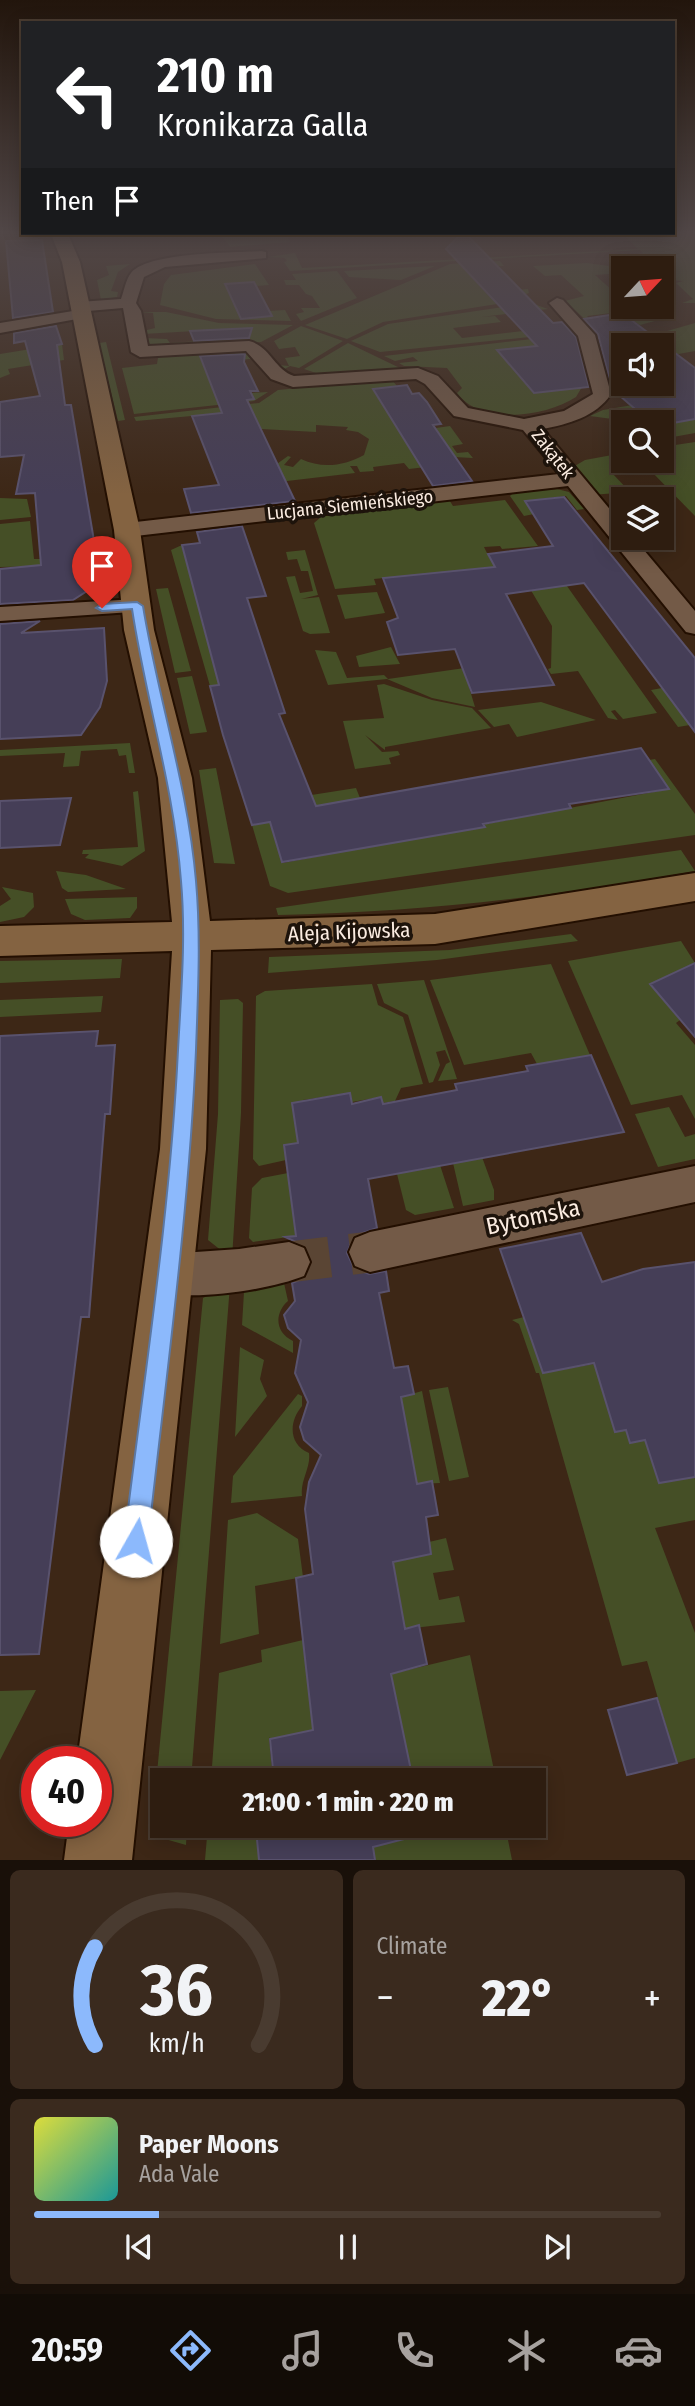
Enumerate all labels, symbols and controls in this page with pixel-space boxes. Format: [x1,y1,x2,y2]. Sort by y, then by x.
text: 210 m [157,46,274,105]
icon: left [42,49,133,140]
text: Kronikarza Galla [157,106,369,144]
icon: arrive [108,182,146,220]
text: Then [42,186,94,217]
north arrow [611,256,674,318]
map controls [611,256,674,550]
button: sound [611,333,674,396]
button: search [611,410,674,473]
street label: Zakątek [527,425,580,484]
street label: Lucjana Siemieńskiego [266,485,434,525]
button: layers [611,487,674,550]
pin [72,536,132,608]
icon: arrive [83,547,121,585]
street label: Aleja Kijowska [287,917,411,947]
street label: Bytomska [484,1193,582,1241]
position arrow [99,1504,173,1578]
speed limit sign: 40 [21,1746,112,1837]
text: 21:00 · 1 min · 220 m [242,1787,454,1818]
text: Climate [377,1932,447,1960]
text: 36 [139,1948,213,2035]
text: 22° [482,1967,555,2030]
text: − [377,1975,394,2021]
text: + [644,1975,661,2021]
text: km/h [148,2029,204,2059]
text: Paper Moons [139,2129,279,2160]
text: Ada Vale [139,2160,219,2188]
icon: previous [120,2228,158,2266]
icon: pause [329,2228,367,2266]
icon: next [538,2228,576,2266]
icon: directions [166,2326,215,2375]
icon: music [278,2326,327,2375]
icon: phone [390,2326,439,2375]
icon: climate [502,2326,551,2375]
icon: car [614,2326,663,2375]
text: 20:59 [32,2331,103,2369]

